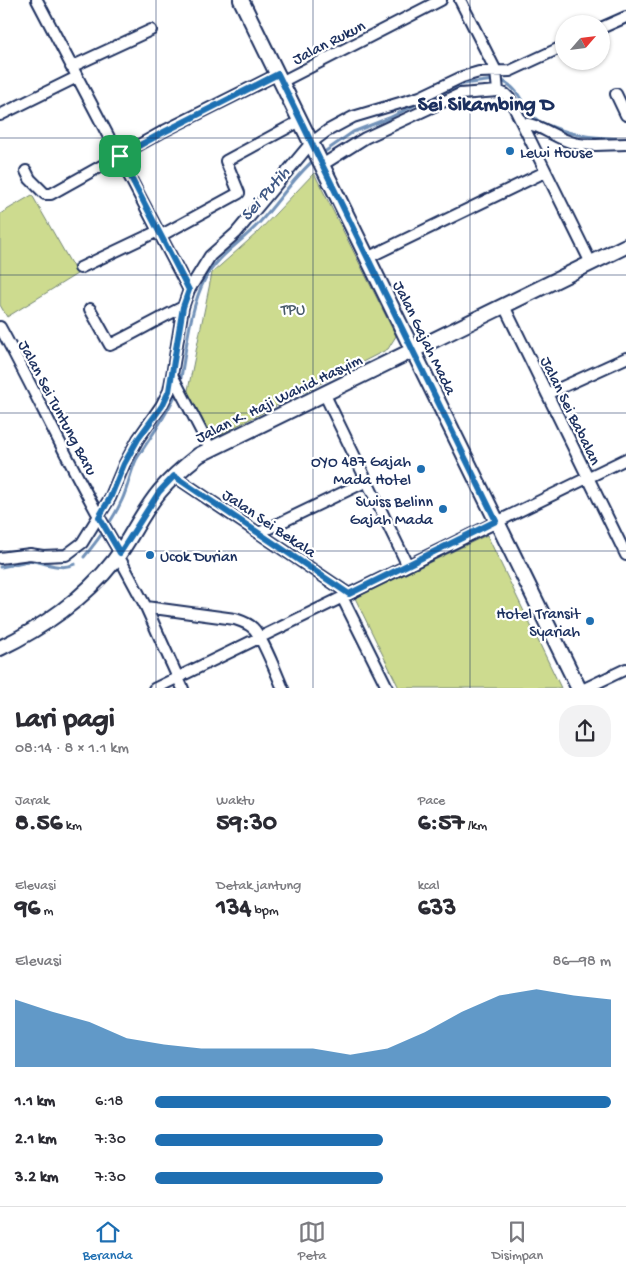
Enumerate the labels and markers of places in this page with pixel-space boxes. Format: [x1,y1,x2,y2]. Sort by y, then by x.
pin [99,135,141,177]
marker: Lewi House [504,145,516,157]
place label: Lewi House [520,145,594,164]
place label: OYO 487 Gajah Mada Hotel [311,454,411,491]
marker: OYO 487 Gajah Mada Hotel [415,463,427,475]
place label: Swiss Belinn Gajah Mada [350,494,434,531]
marker: Swiss Belinn Gajah Mada [437,503,449,515]
marker: Ucok Durian [144,549,156,561]
place label: Ucok Durian [160,549,238,568]
place label: Hotel Transit Syariah [496,606,581,643]
marker: Hotel Transit Syariah [584,615,596,627]

